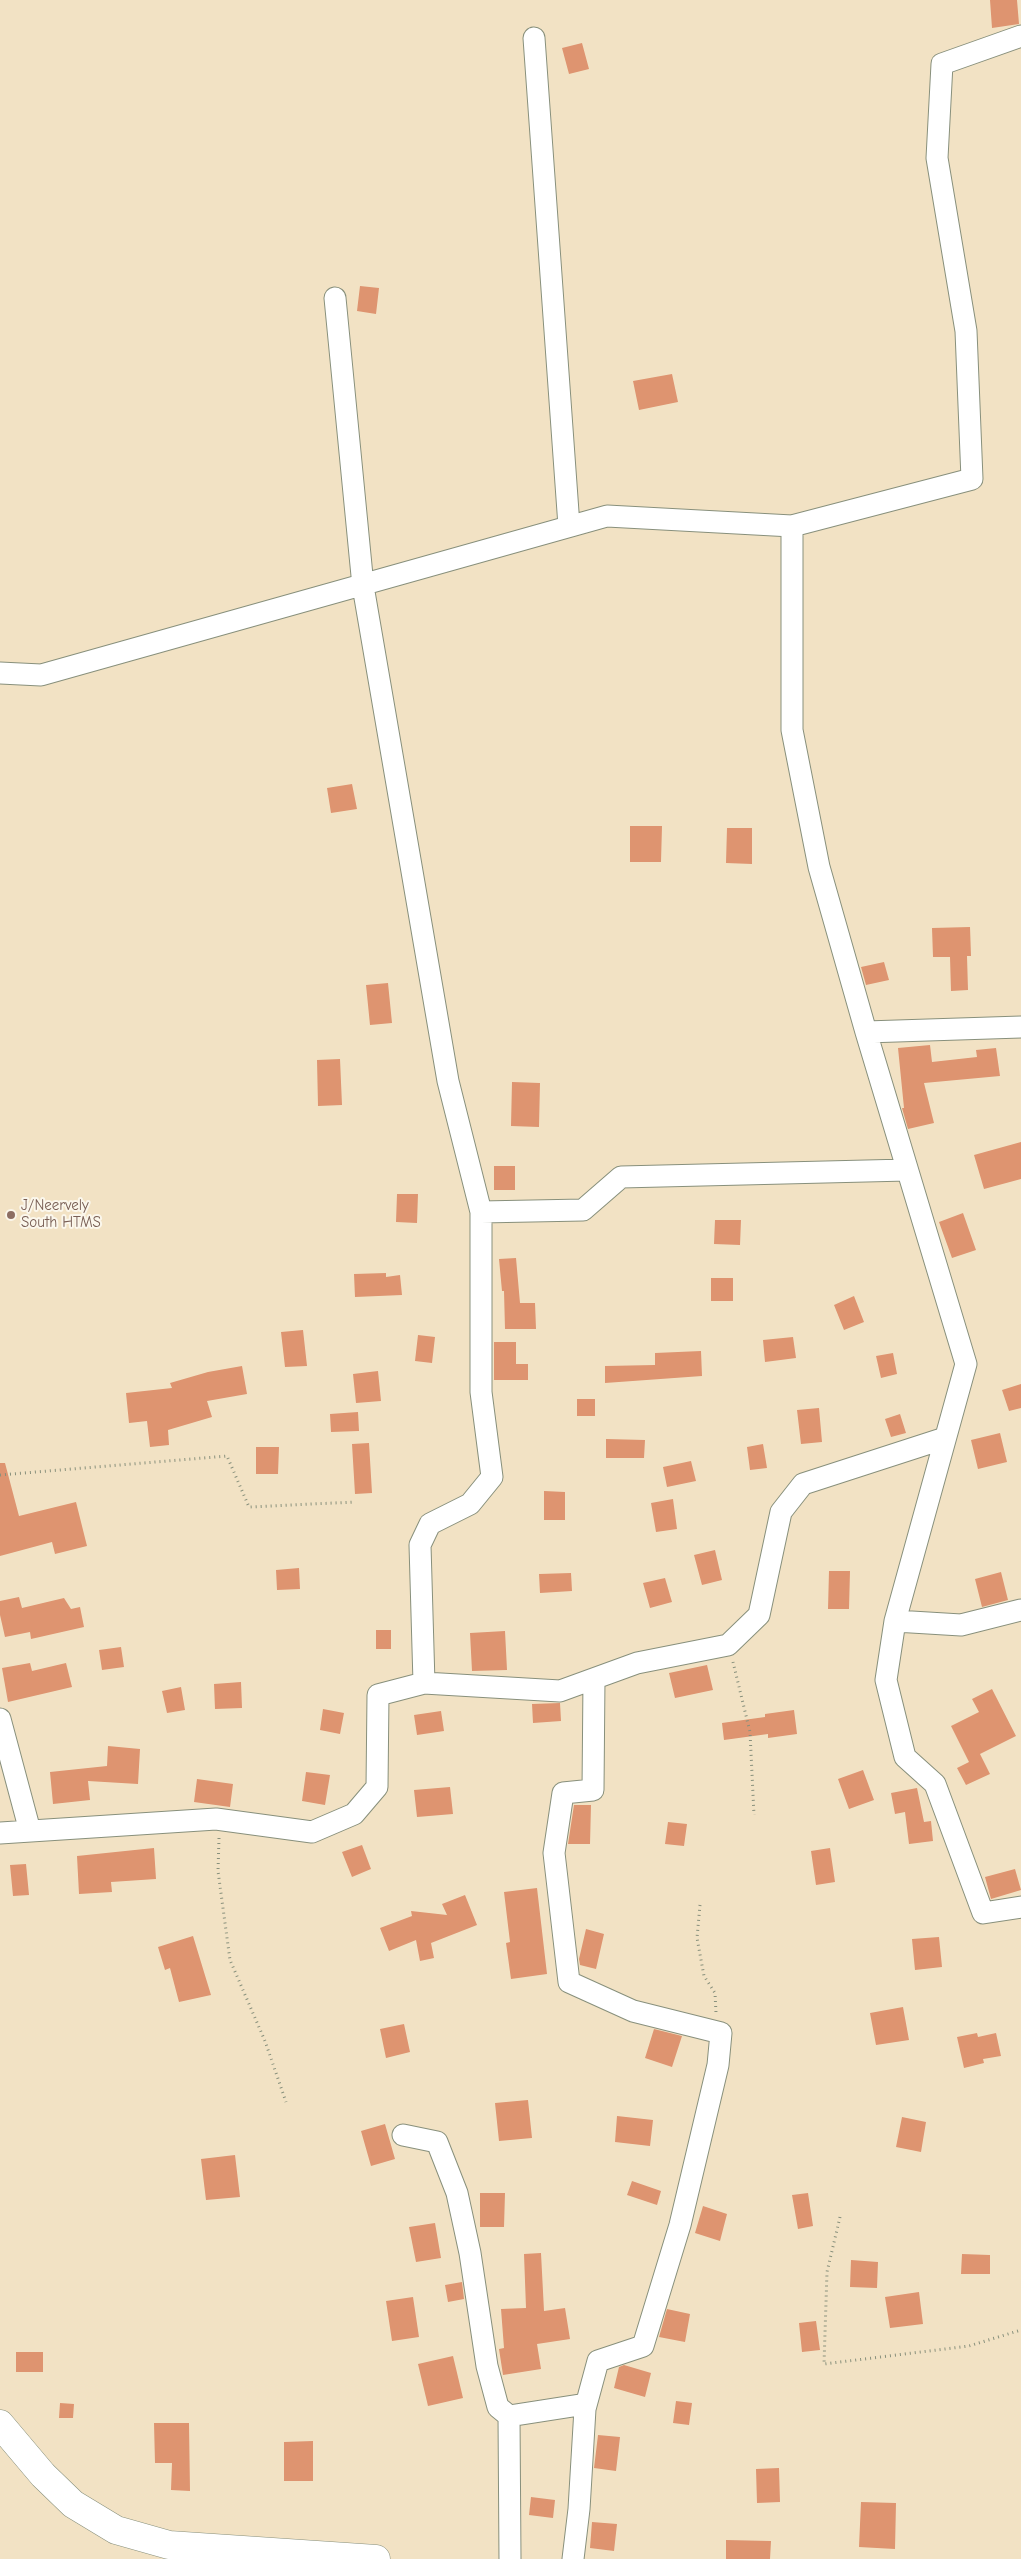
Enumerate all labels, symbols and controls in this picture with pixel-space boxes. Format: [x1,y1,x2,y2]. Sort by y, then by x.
place label: J/Neervely South HTMS [21,1197,101,1232]
marker: J/Neervely South HTMS [5,1209,17,1221]

